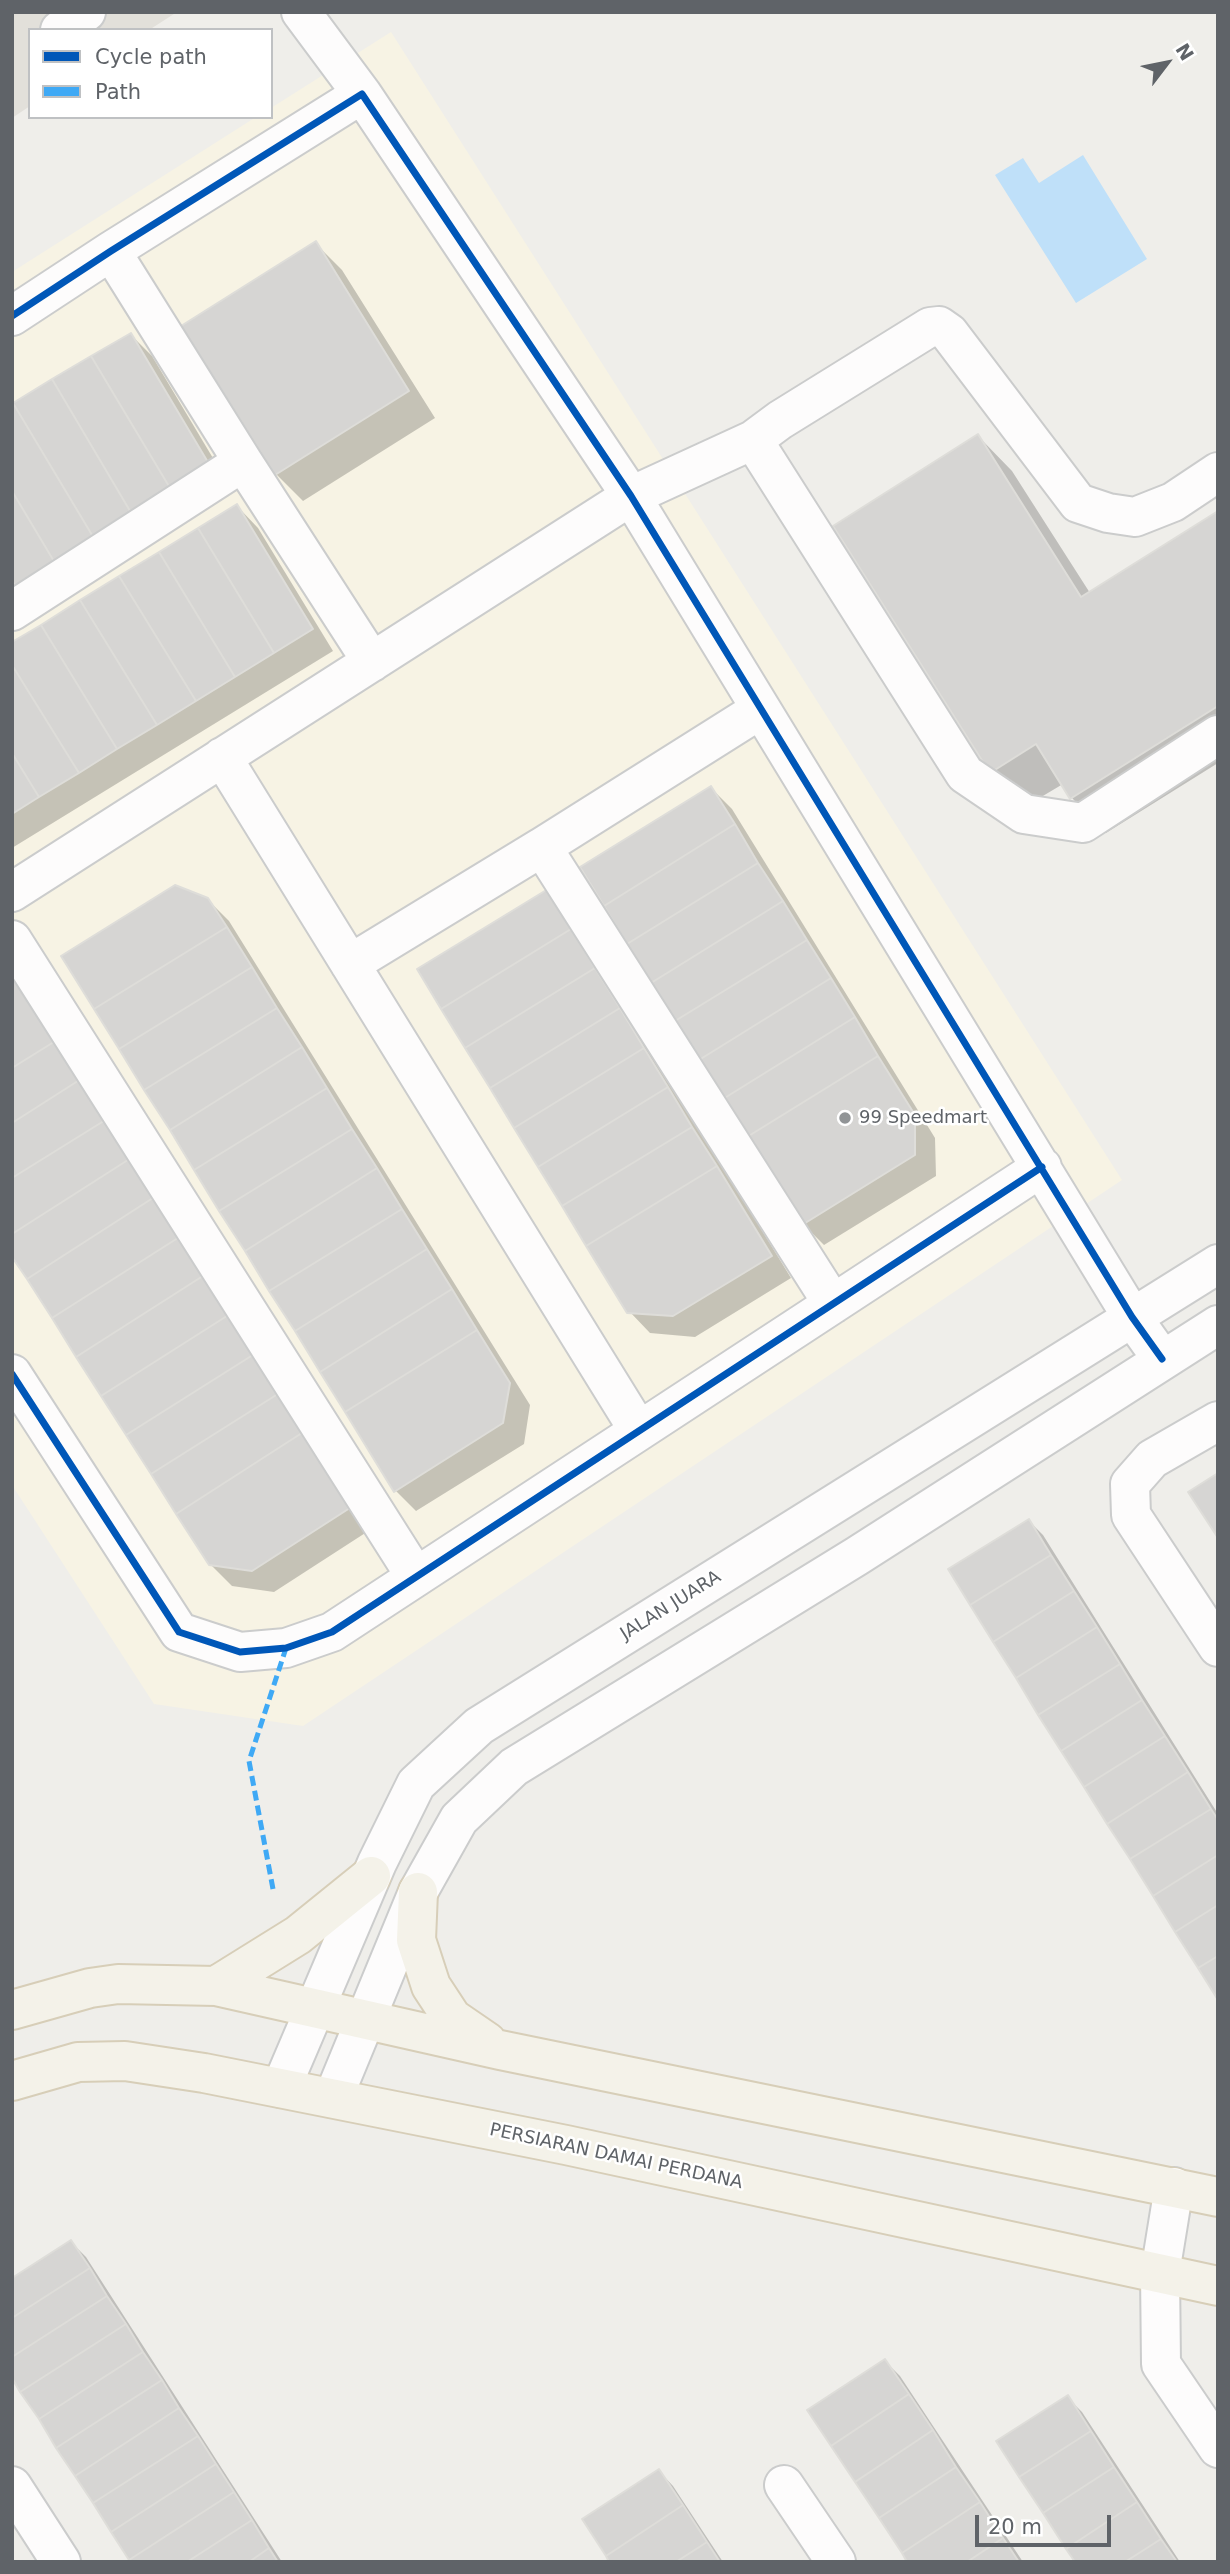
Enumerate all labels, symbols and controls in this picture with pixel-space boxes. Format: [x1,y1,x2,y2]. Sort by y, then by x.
legend [28,28,273,119]
north arrow [1132,28,1202,98]
text: N [1171,39,1198,64]
text: Cycle path [95,45,207,69]
text: Path [95,80,141,104]
place label: 99 Speedmart [859,1107,987,1129]
marker: 99 Speedmart [837,1110,853,1126]
street label: JALAN JUARA [617,1567,725,1645]
street label: PERSIARAN DAMAI PERDANA [487,2120,745,2194]
scale bar [978,2500,1114,2544]
text: 20 m [988,2515,1042,2539]

